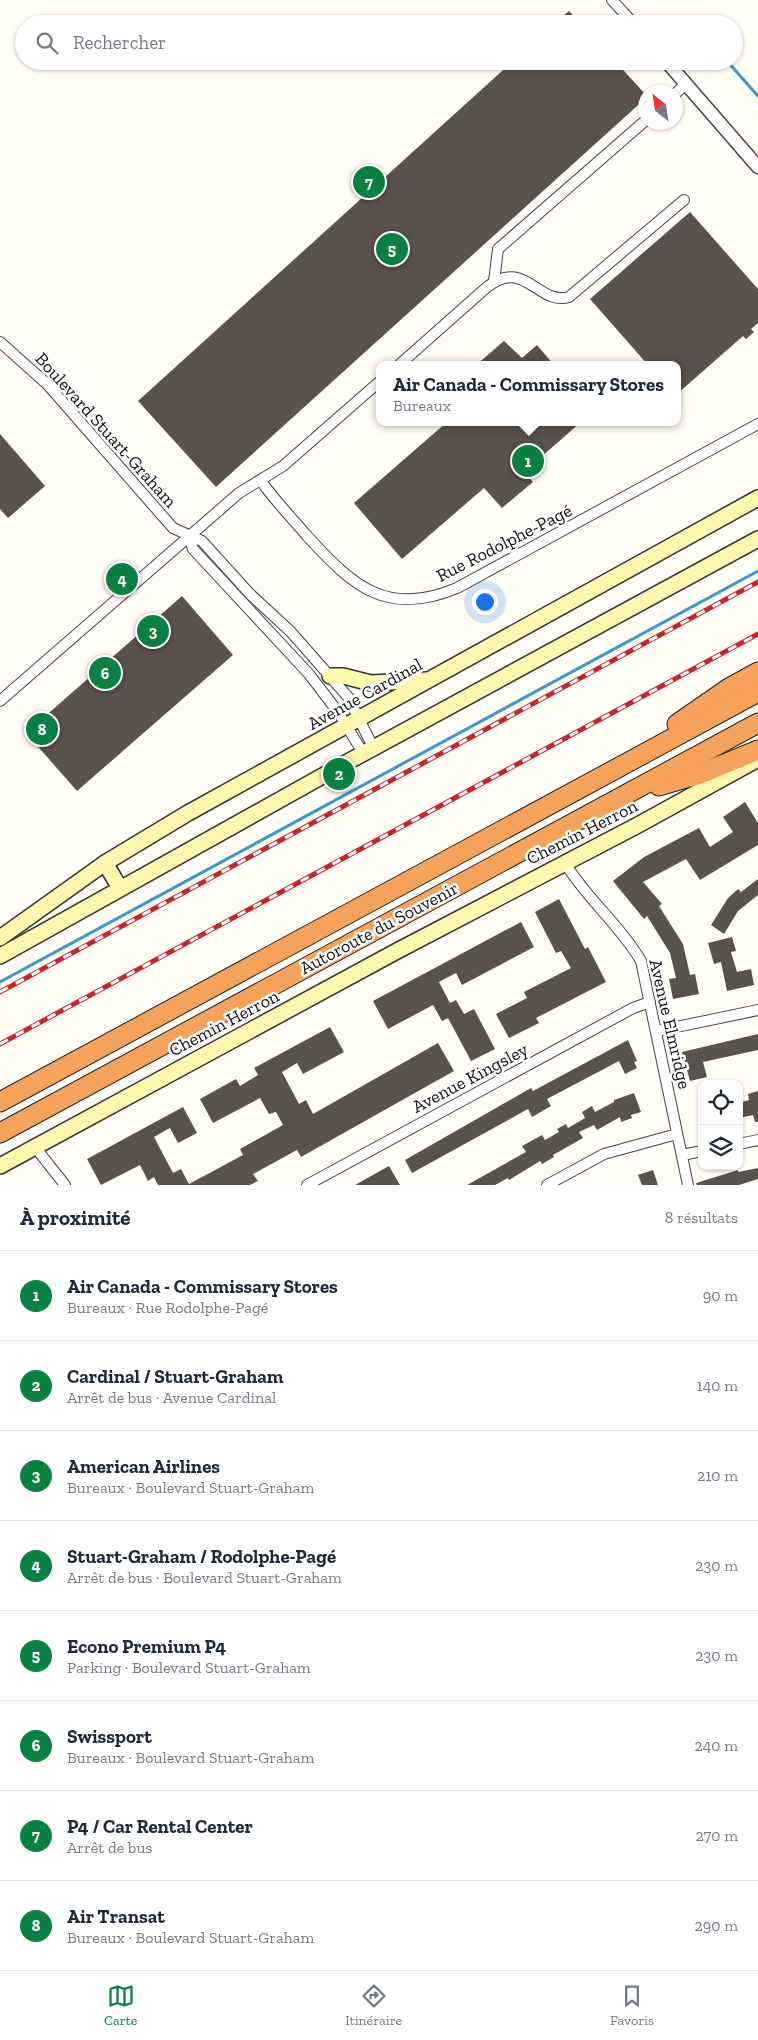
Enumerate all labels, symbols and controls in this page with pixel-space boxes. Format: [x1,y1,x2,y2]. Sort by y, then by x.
search box [15,15,743,70]
icon: search [33,29,61,57]
text: Rechercher [73,31,166,54]
north arrow [638,85,683,130]
pin: 7 [353,163,385,201]
pin: 5 [376,230,408,268]
street label: Boulevard Stuart-Graham [31,348,182,512]
popup [376,361,681,426]
text: Air Canada - Commissary Stores [393,373,664,396]
text: Bureaux [393,396,451,415]
pin: 1 [512,442,544,480]
street label: Rue Rodolphe-Pagé [433,499,575,587]
pin: 4 [106,560,138,598]
your location [472,589,498,615]
pin: 3 [137,612,169,650]
street label: Avenue Cardinal [304,653,426,735]
pin: 6 [89,654,121,692]
pin: 8 [26,710,58,748]
pin: 2 [323,755,355,793]
street label: Chemin Herron [523,794,642,869]
street label: Autoroute du Souvenir [296,877,462,979]
street label: Avenue Elmridge [644,957,696,1091]
street label: Chemin Herron [165,984,283,1061]
street label: Avenue Kingsley [408,1038,532,1118]
map controls [698,1080,743,1170]
button: locate [698,1080,743,1125]
button: layers [698,1125,743,1170]
text: À proximité [20,1205,130,1230]
text: 8 résultats [665,1208,738,1227]
text: Air Canada - Commissary Stores [67,1275,338,1298]
text: 1 [33,1286,39,1305]
text: 90 m [703,1286,738,1305]
text: Bureaux · Rue Rodolphe-Pagé [67,1298,268,1317]
text: Cardinal / Stuart-Graham [67,1365,283,1388]
text: 2 [32,1376,40,1395]
text: 140 m [697,1376,738,1395]
text: Arrêt de bus · Avenue Cardinal [67,1388,276,1407]
text: American Airlines [67,1455,220,1478]
text: 3 [32,1466,40,1485]
text: 210 m [697,1466,738,1485]
text: Bureaux · Boulevard Stuart-Graham [67,1478,314,1497]
text: Stuart-Graham / Rodolphe-Pagé [67,1545,336,1568]
text: 4 [31,1556,41,1575]
text: 230 m [695,1556,738,1575]
text: Arrêt de bus · Boulevard Stuart-Graham [67,1568,342,1587]
text: Econo Premium P4 [67,1635,226,1658]
text: 5 [32,1646,40,1665]
text: 230 m [695,1646,738,1665]
text: Parking · Boulevard Stuart-Graham [67,1658,311,1677]
text: Swissport [67,1725,152,1748]
text: 6 [32,1736,40,1755]
text: 240 m [694,1736,738,1755]
text: Bureaux · Boulevard Stuart-Graham [67,1748,314,1767]
text: P4 / Car Rental Center [67,1815,253,1838]
text: 7 [32,1826,40,1845]
text: 270 m [696,1826,738,1845]
text: Arrêt de bus [67,1838,152,1857]
text: Air Transat [67,1905,165,1928]
text: 8 [32,1916,40,1935]
text: 290 m [695,1916,738,1935]
text: Bureaux · Boulevard Stuart-Graham [67,1928,314,1947]
tab: Carte [104,1982,137,2029]
tab: Itinéraire [345,1982,402,2029]
tab: Favoris [610,1982,654,2029]

